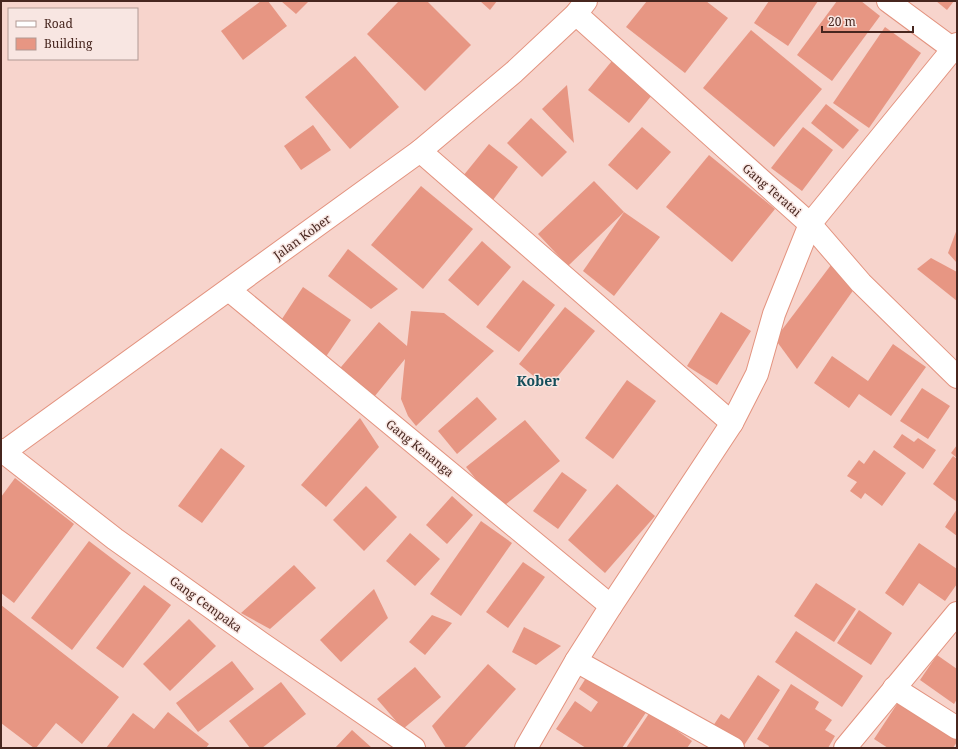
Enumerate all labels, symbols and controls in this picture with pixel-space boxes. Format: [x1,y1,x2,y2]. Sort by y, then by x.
legend [8,8,138,60]
scale bar [822,8,913,34]
text: 20 m [828,13,856,30]
text: Road [44,15,74,32]
text: Building [44,35,93,52]
street label: Gang Teratai [739,160,805,220]
street label: Jalan Kober [269,210,334,264]
district label: Kober [516,371,560,390]
street label: Gang Kenanga [383,415,458,481]
street label: Gang Cempaka [166,572,246,636]

